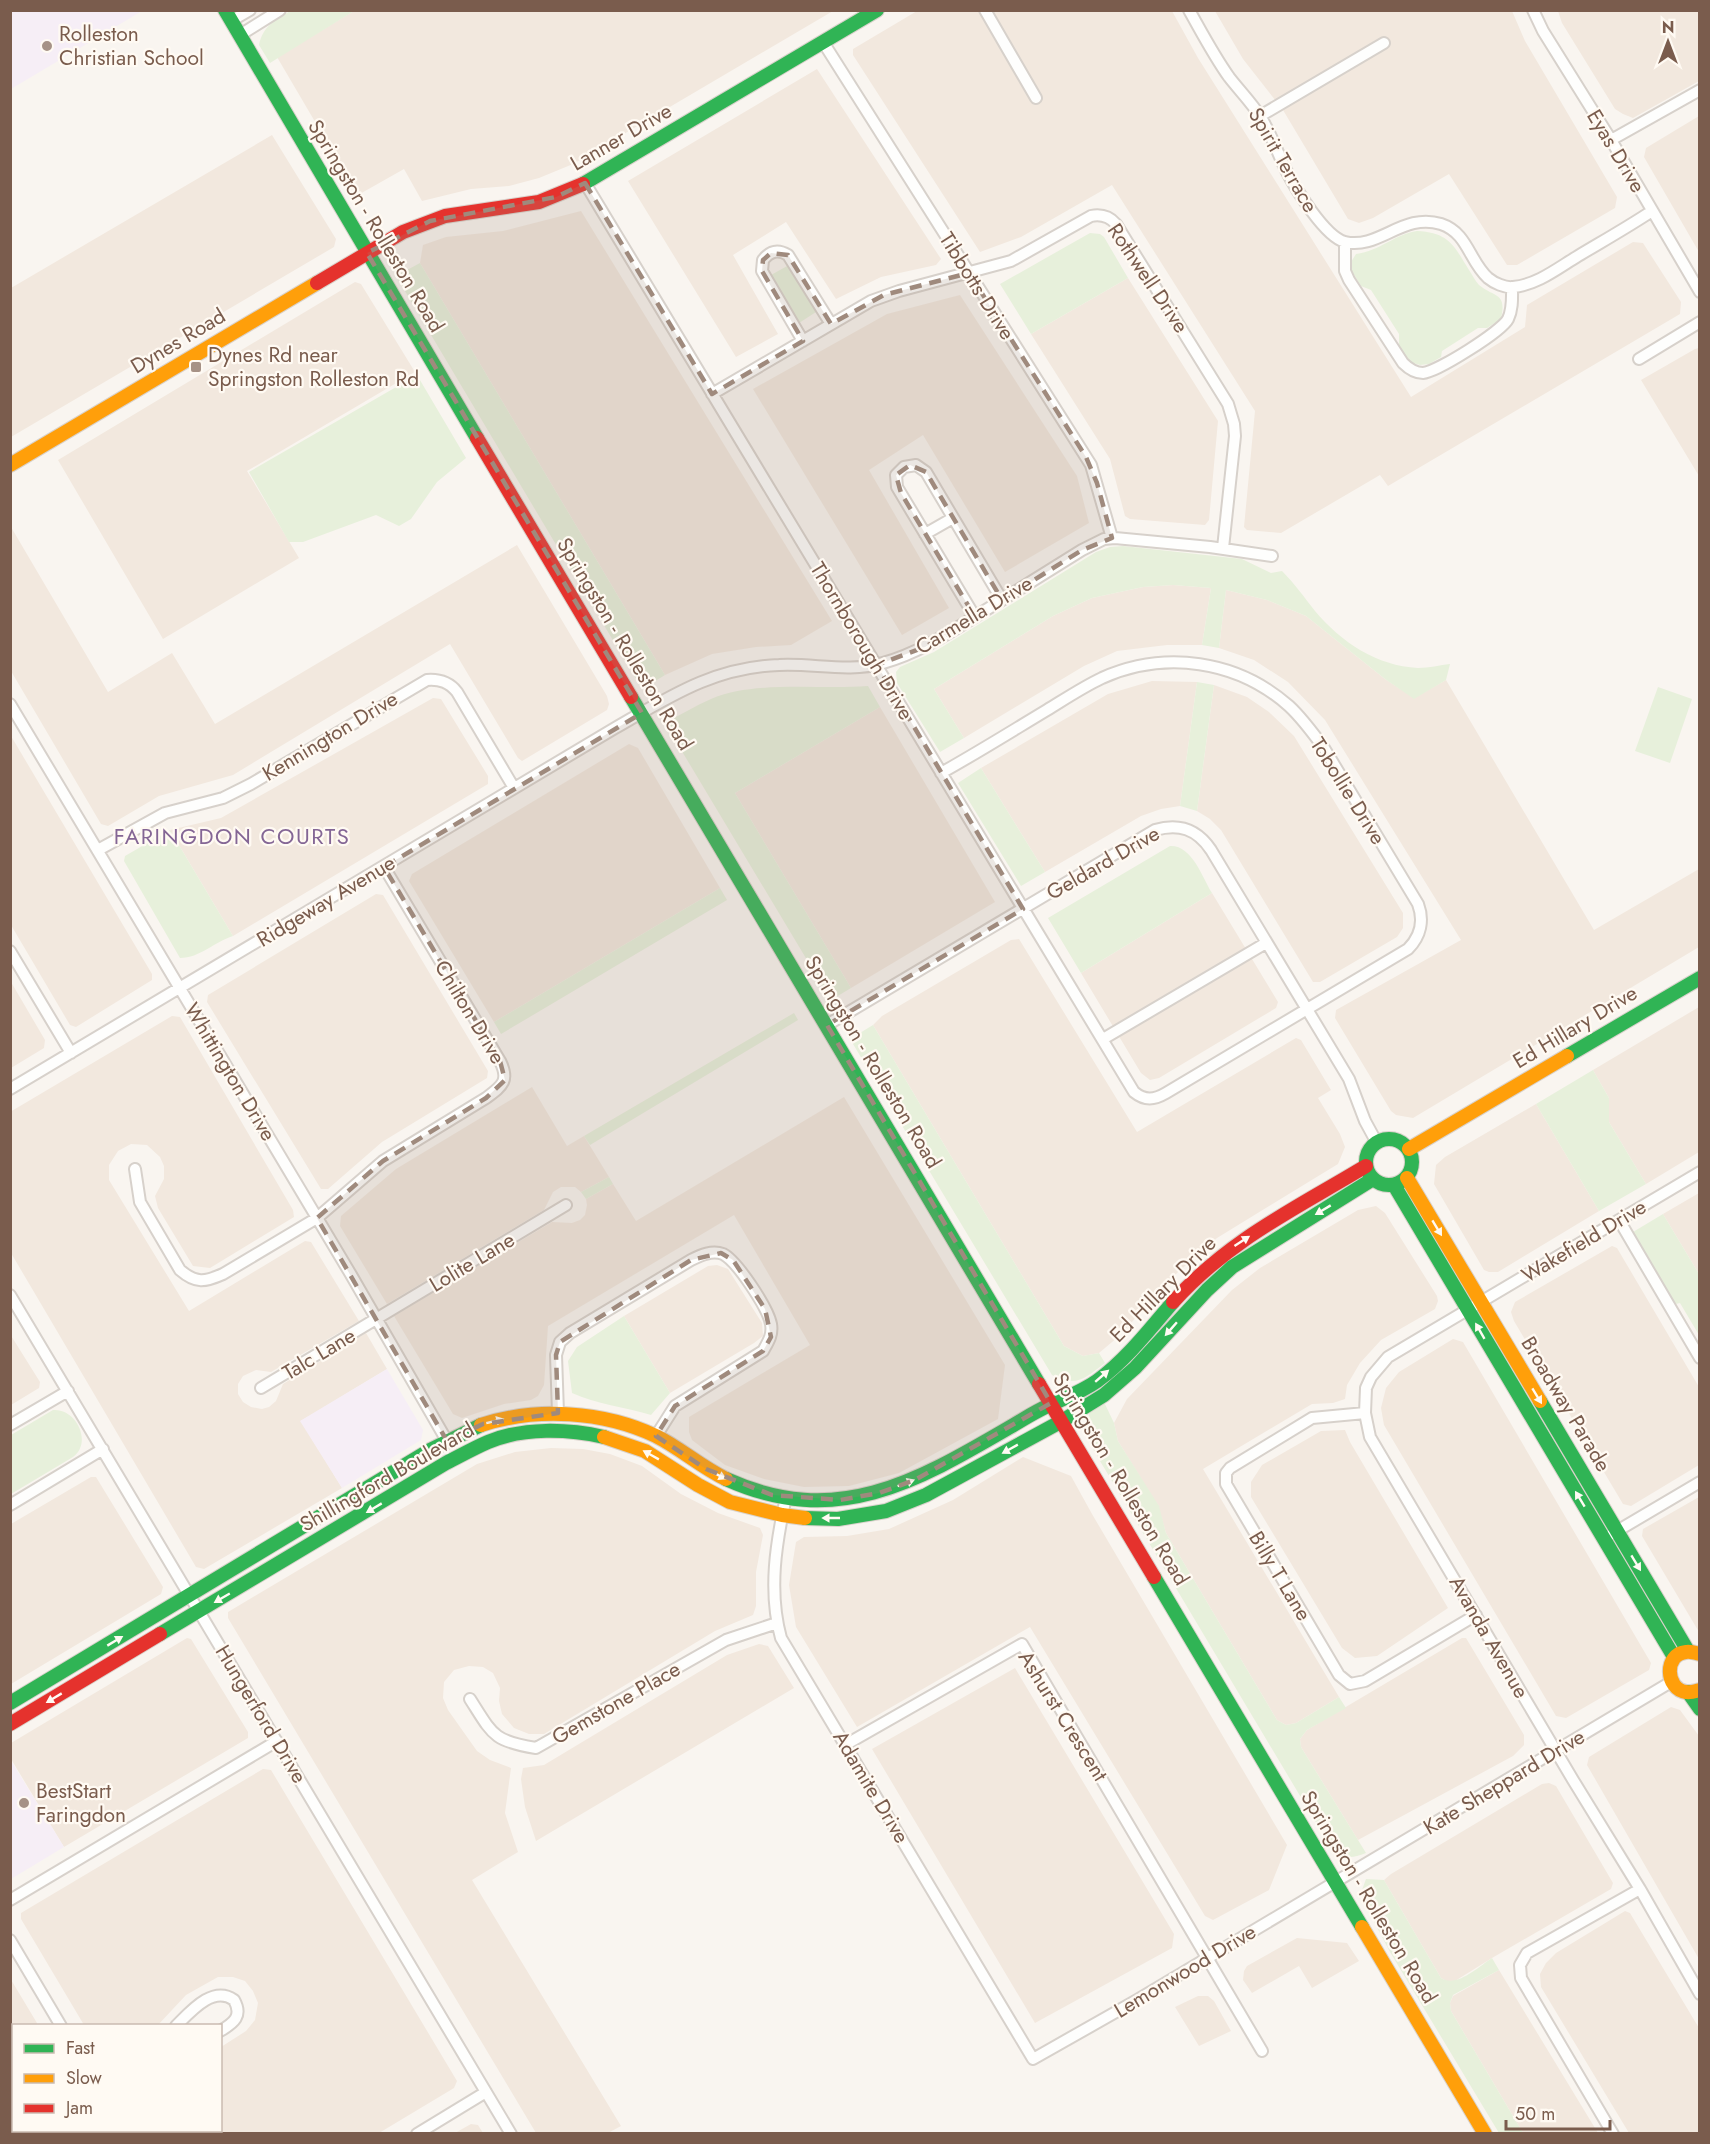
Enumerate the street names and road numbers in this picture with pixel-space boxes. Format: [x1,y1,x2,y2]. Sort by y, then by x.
street label: Lanner Drive [565,96,677,178]
street label: Spirit Terrace [1241,102,1325,218]
street label: Eyas Drive [1579,104,1653,198]
street label: Springston - Rolleston Road [300,114,452,338]
street label: Rothwell Drive [1100,217,1196,339]
street label: Tibbotts Drive [932,226,1022,346]
street label: Dynes Road [125,301,231,381]
street label: Springston - Rolleston Road [549,532,701,756]
street label: Thornborough Drive [803,556,921,726]
street label: Carmella Drive [910,568,1038,662]
street label: Kennington Drive [257,684,403,788]
street label: Tobollie Drive [1303,732,1393,851]
street label: Geldard Drive [1041,818,1165,908]
street label: Ridgeway Avenue [251,848,401,954]
street label: Springston - Rolleston Road [797,950,949,1174]
street label: Chilton Drive [427,954,513,1070]
street label: Ed Hillary Drive [1507,978,1643,1076]
street label: Whittington Drive [177,997,283,1147]
street label: Wakefield Drive [1516,1192,1652,1290]
street label: Lolite Lane [424,1225,520,1299]
street label: Ed Hillary Drive [1103,1229,1223,1349]
street label: Talc Lane [277,1320,361,1388]
street label: Broadway Parade [1514,1331,1618,1477]
street label: Springston - Rolleston Road [1045,1367,1197,1591]
street label: Shillingford Boulevard [294,1415,480,1539]
street label: Billy T Lane [1241,1525,1319,1627]
street label: Avanda Avenue [1442,1570,1536,1704]
street label: Hungerford Drive [208,1639,314,1789]
street label: Ashurst Crescent [1011,1645,1115,1787]
street label: Gemstone Place [546,1654,686,1752]
street label: Kate Sheppard Drive [1418,1722,1591,1842]
street label: Adamite Drive [826,1725,917,1849]
street label: Springston - Rolleston Road [1293,1785,1445,2009]
street label: Lemonwood Drive [1108,1917,1262,2025]

